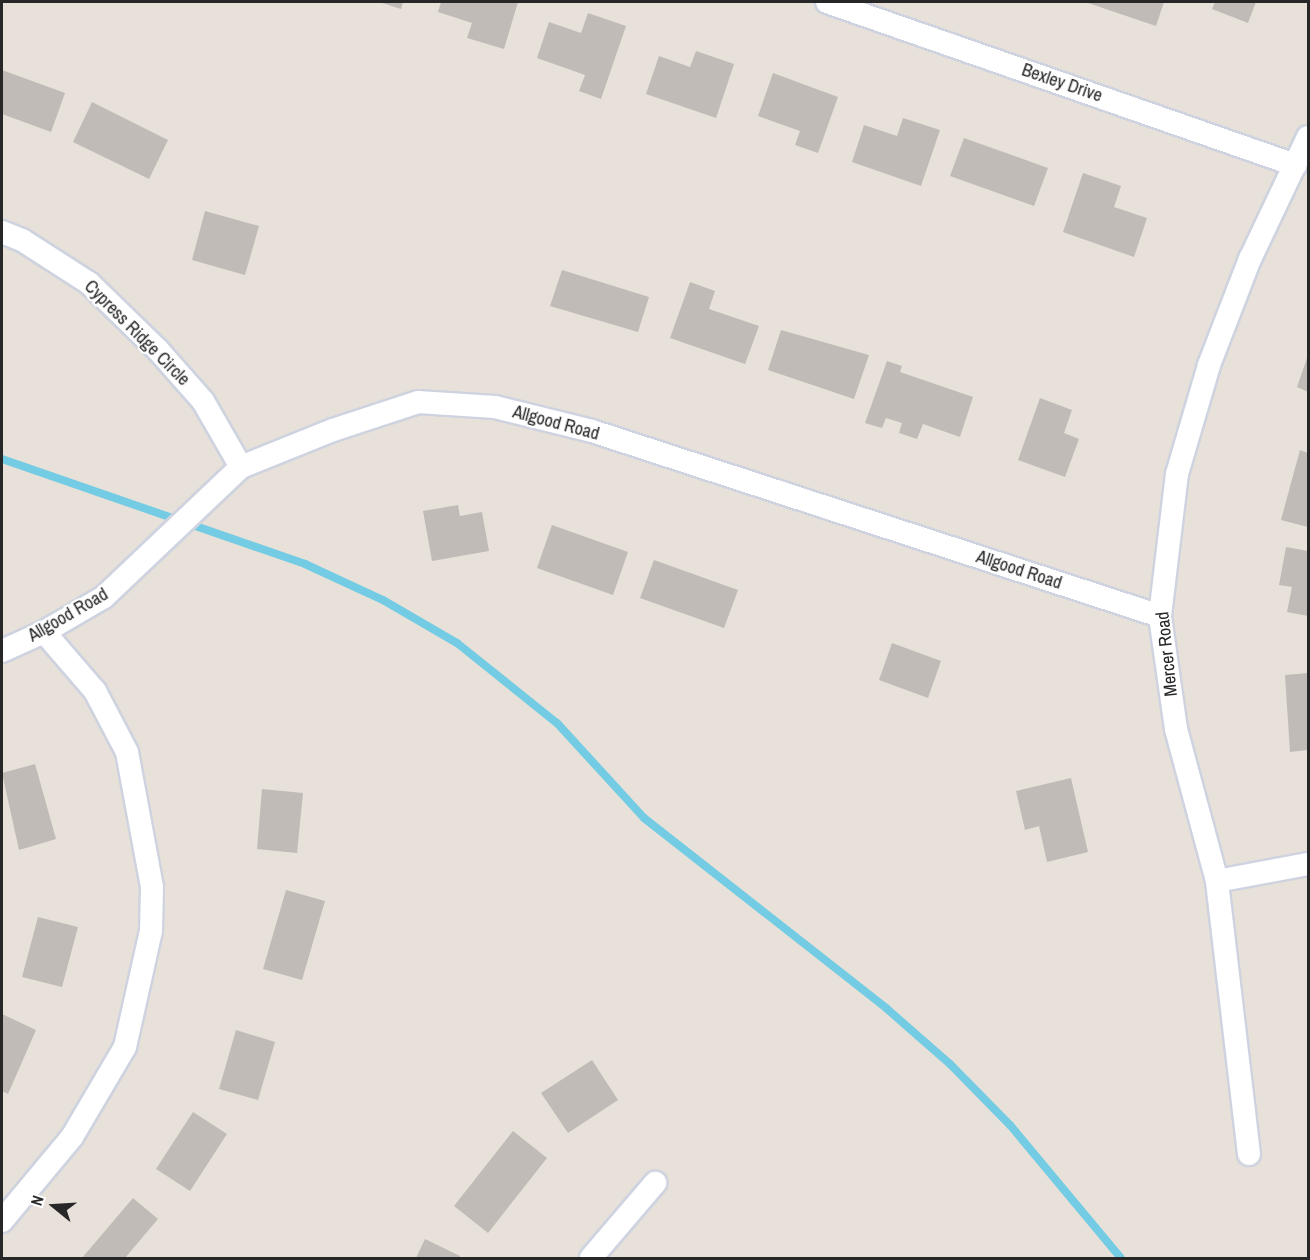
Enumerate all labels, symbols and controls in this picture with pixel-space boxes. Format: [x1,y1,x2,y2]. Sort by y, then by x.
street label: Bexley Drive [1019,59,1105,107]
street label: Cypress Ridge Circle [80,276,194,390]
street label: Allgood Road [510,401,602,445]
street label: Allgood Road [974,546,1064,594]
street label: Allgood Road [24,583,112,647]
street label: Mercer Road [1152,610,1182,698]
north arrow [24,1176,84,1236]
text: N [25,1193,49,1208]

